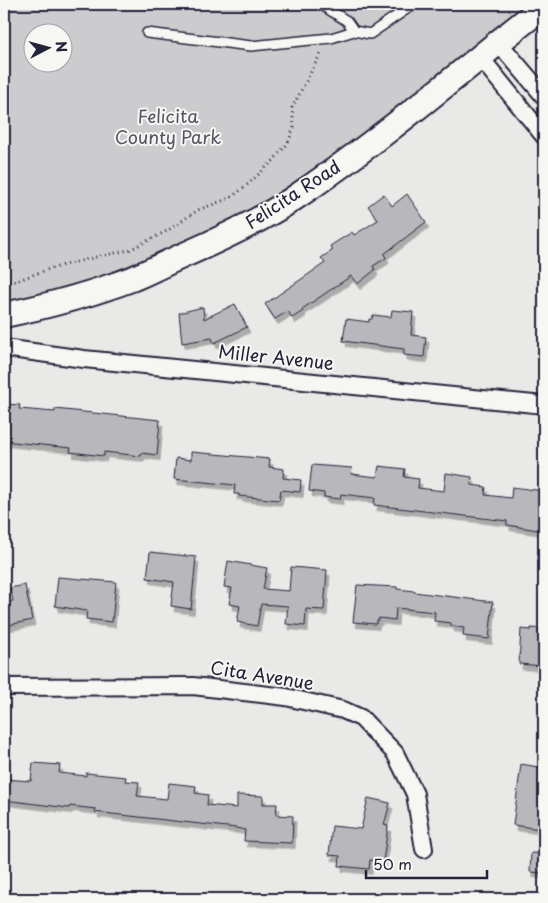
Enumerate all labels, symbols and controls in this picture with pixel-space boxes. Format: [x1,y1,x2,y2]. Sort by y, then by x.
north arrow [22,22,72,72]
text: N [50,40,72,53]
park label: Felicita County Park [115,102,221,150]
street label: Felicita Road [239,153,345,235]
street label: Miller Avenue [217,337,335,376]
street label: Cita Avenue [209,653,316,696]
scale bar [366,848,487,880]
text: 50 m [373,852,412,875]

